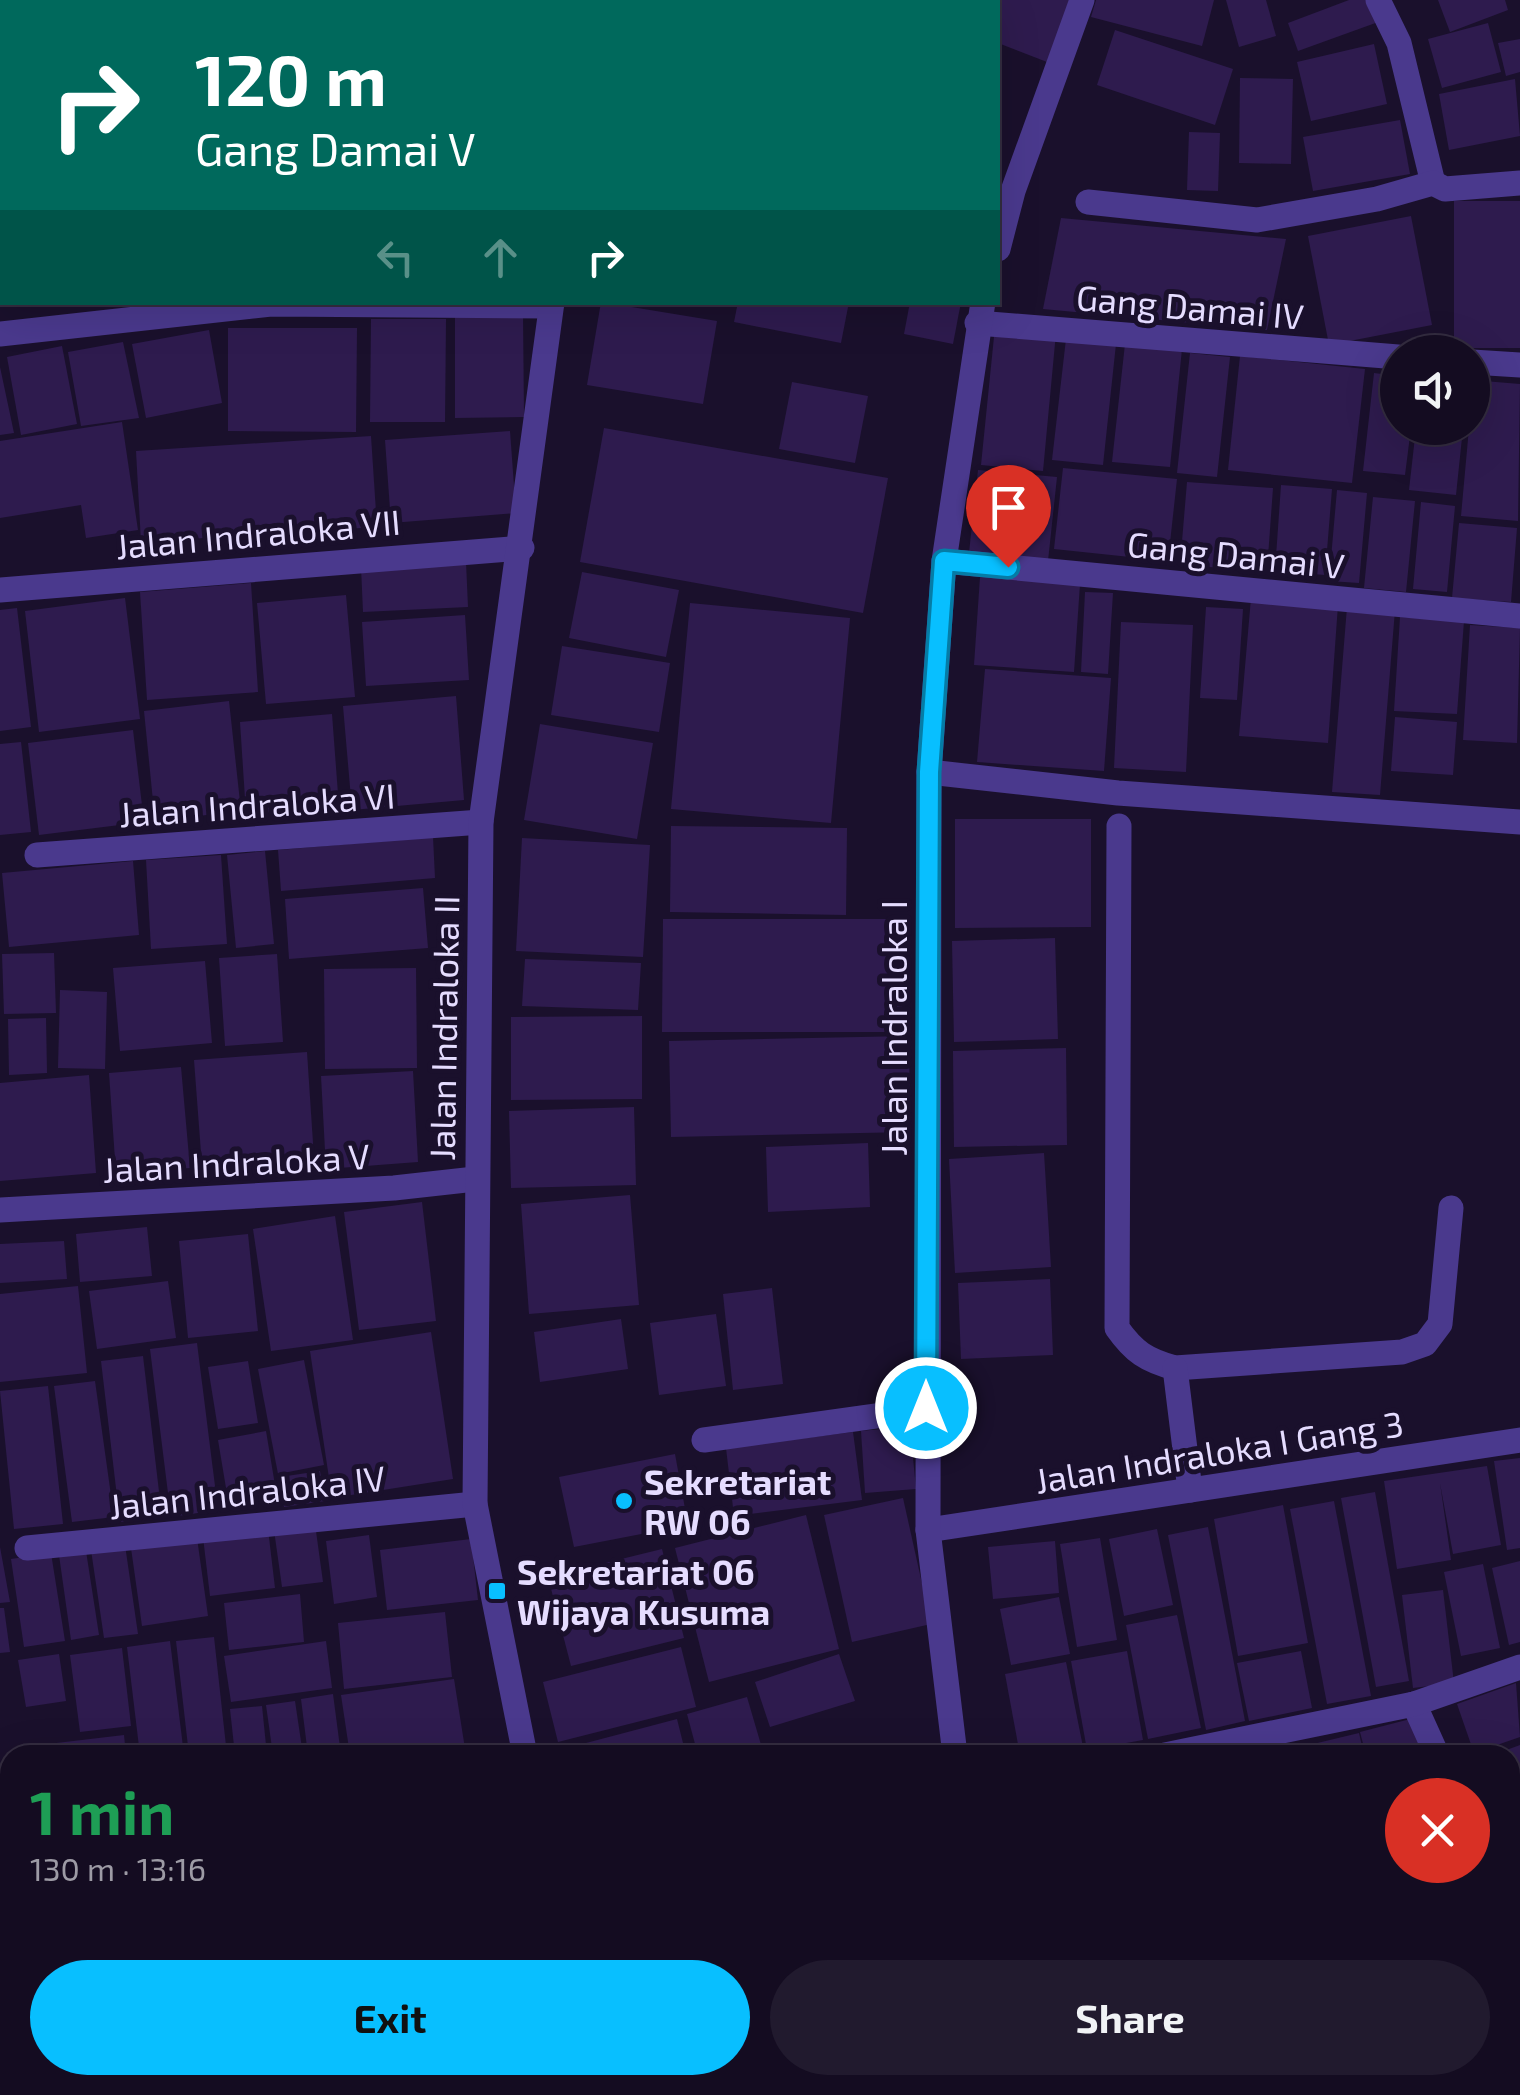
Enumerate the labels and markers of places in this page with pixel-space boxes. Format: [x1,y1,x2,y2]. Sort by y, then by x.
pin [966,465,1051,568]
place label: Sekretariat RW 06 [644,1460,831,1542]
marker: Sekretariat RW 06 [613,1490,635,1512]
place label: Sekretariat 06 Wijaya Kusuma [517,1550,770,1633]
marker: Sekretariat 06 Wijaya Kusuma [486,1580,508,1602]

